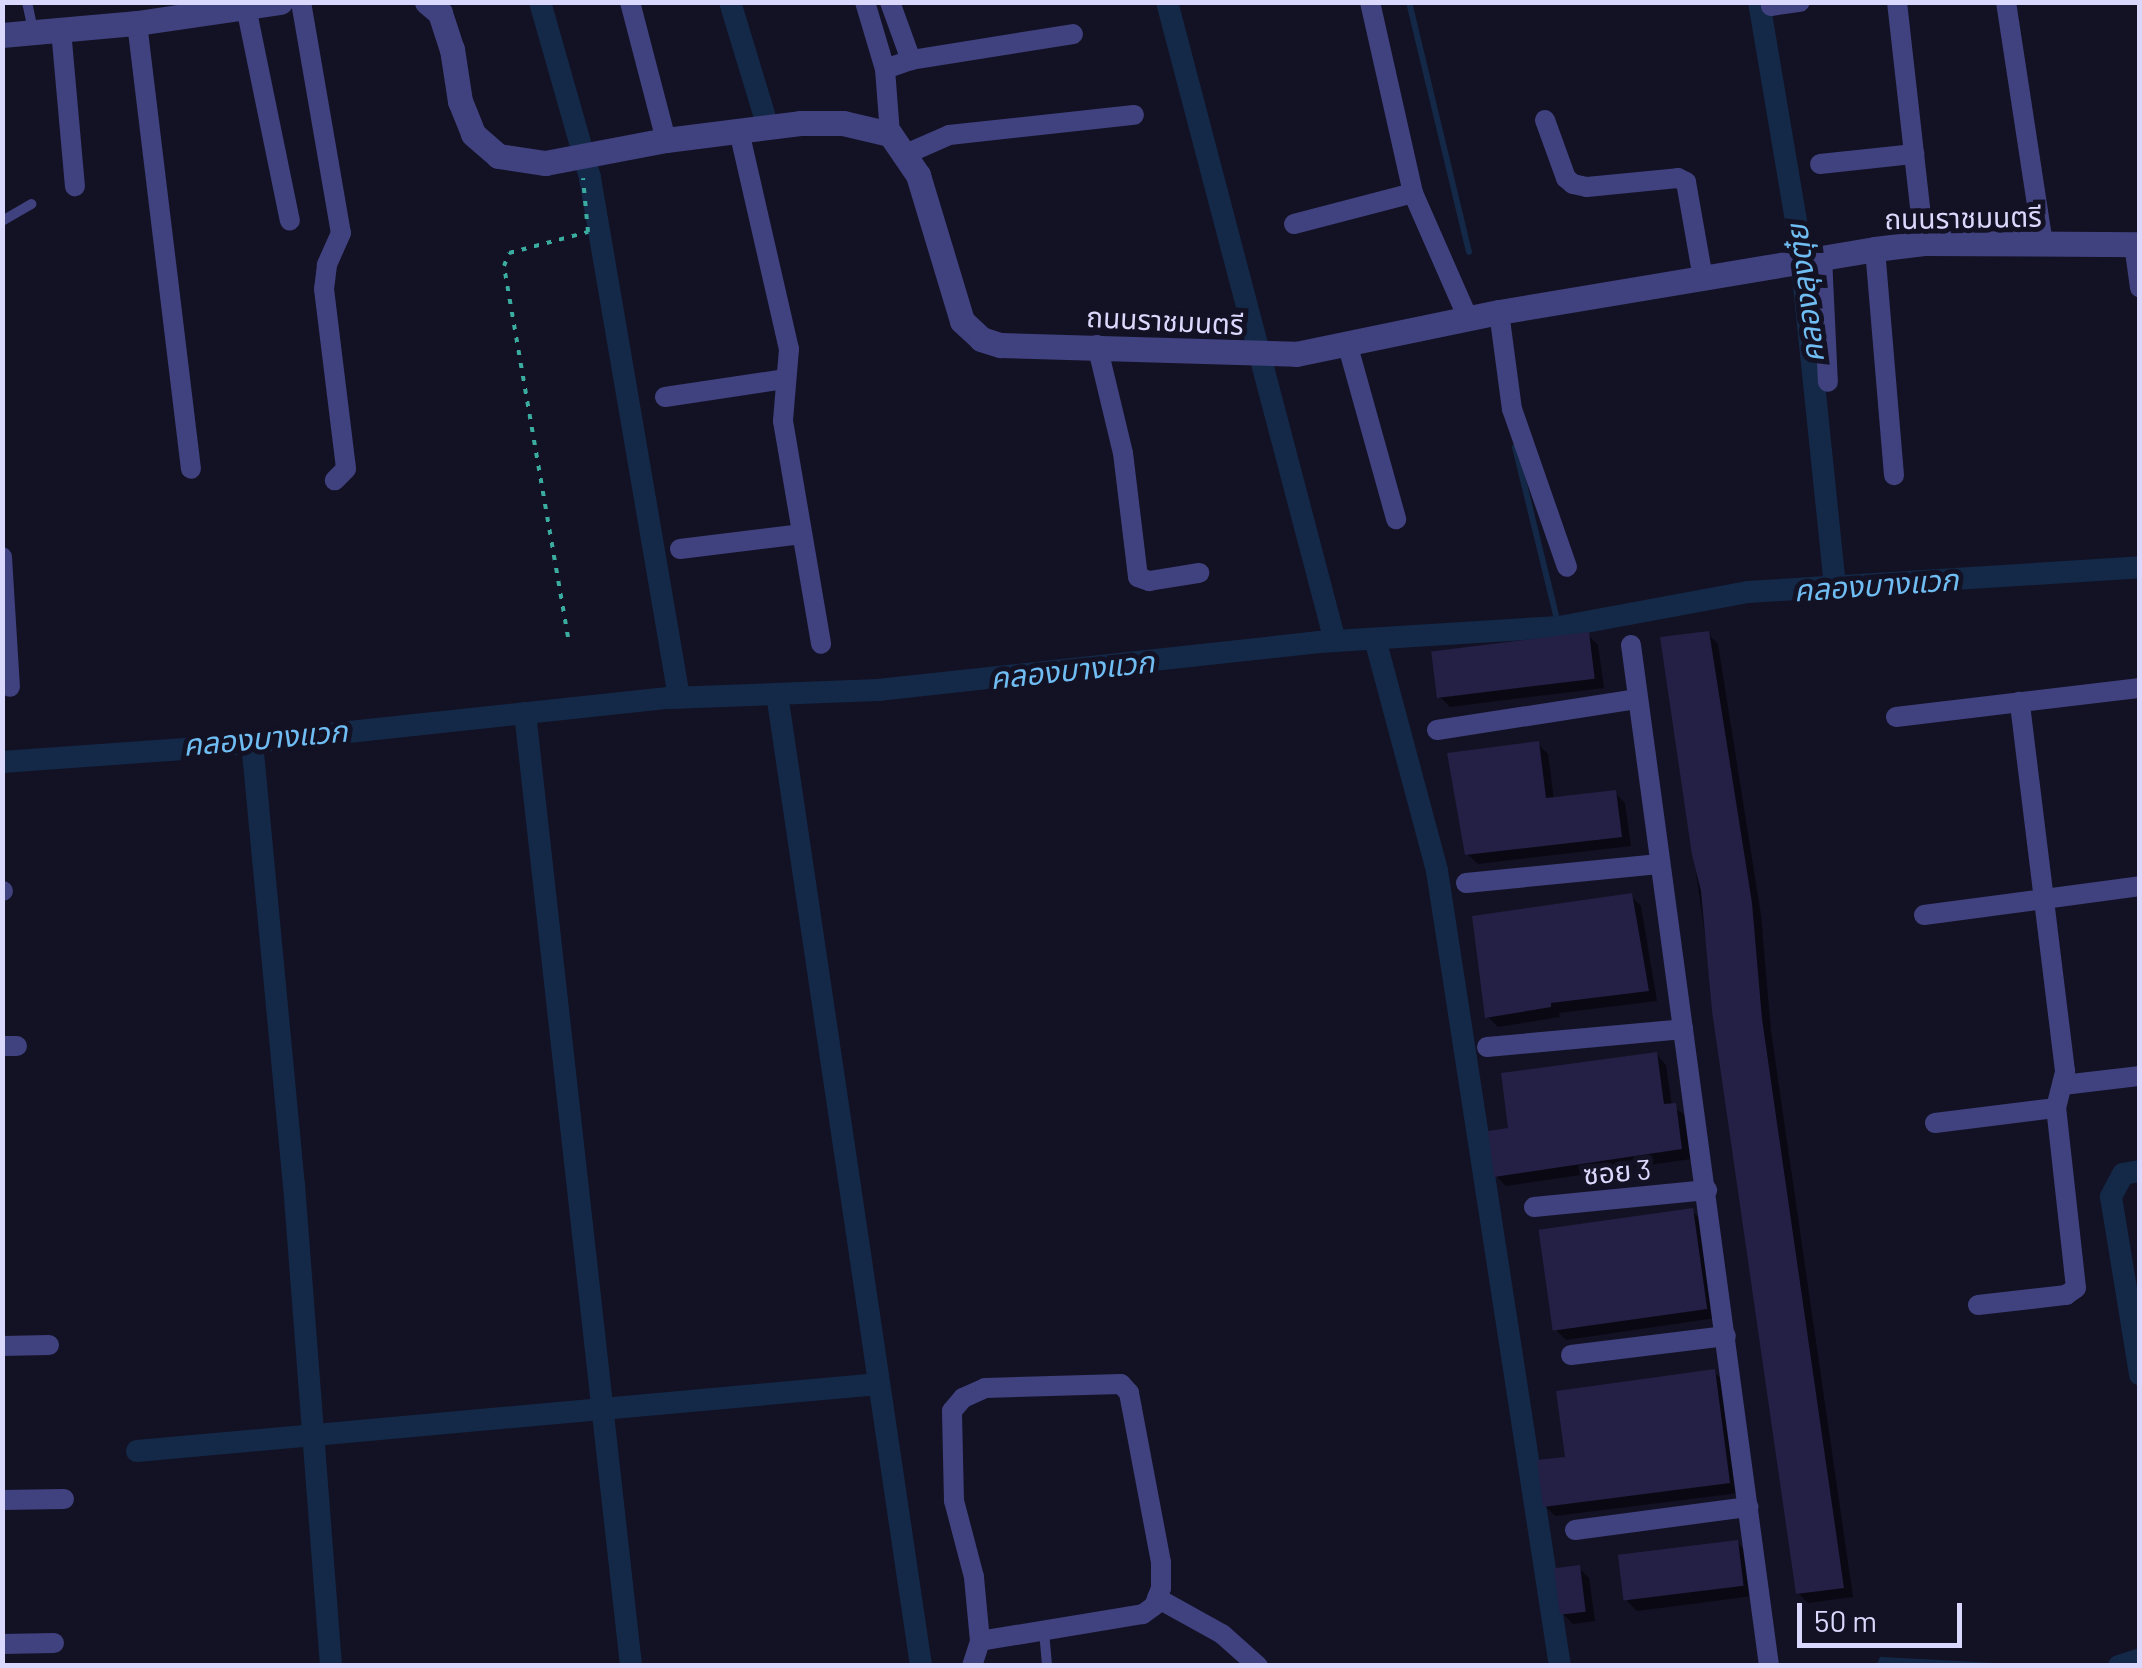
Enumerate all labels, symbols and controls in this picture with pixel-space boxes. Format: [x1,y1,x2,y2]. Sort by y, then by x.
street label: ถนนราชมนตรี [1884,199,2042,235]
water label: คลองลุงตุ๋ย [1778,223,1830,365]
street label: ถนนราชมนตรี [1086,299,1244,341]
water label: คลองบางแวก [1793,560,1959,608]
water label: คลองบางแวก [988,642,1156,696]
water label: คลองบางแวก [181,712,349,762]
street label: ซอย 3 [1582,1151,1652,1191]
scale bar [1802,1583,1967,1645]
text: 50 m [1814,1602,1877,1638]

